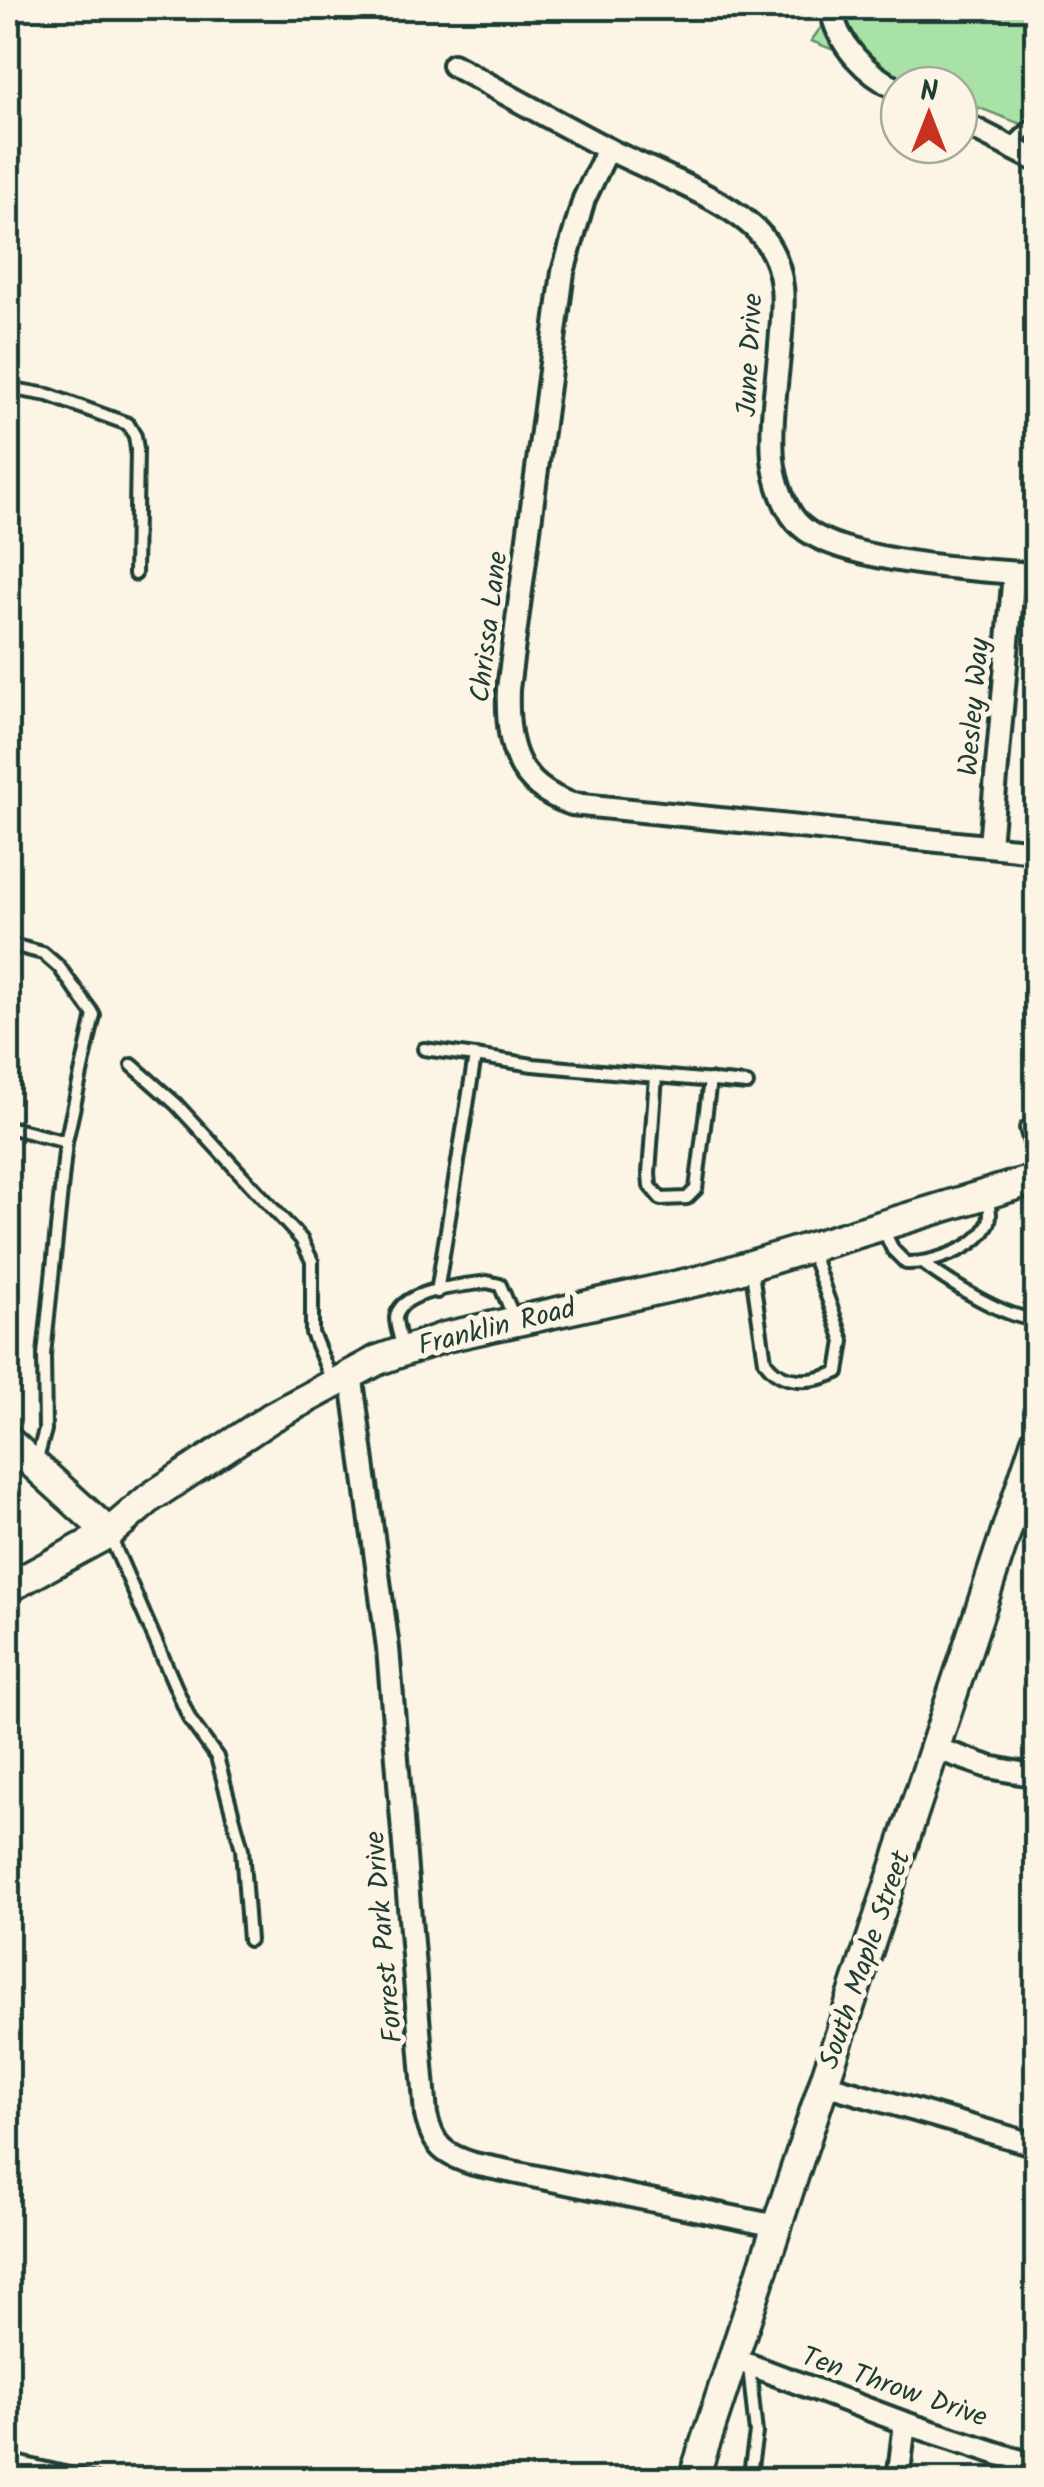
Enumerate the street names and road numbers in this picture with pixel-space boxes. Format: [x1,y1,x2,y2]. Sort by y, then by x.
street label: June Drive [725,292,777,418]
street label: Chrissa Lane [458,548,522,705]
street label: Wesley Way [947,635,1004,778]
street label: Franklin Road [413,1286,582,1369]
street label: Forrest Park Drive [353,1829,417,2045]
street label: South Maple Street [808,1844,925,2075]
street label: Ten Throw Drive [795,2335,993,2441]

